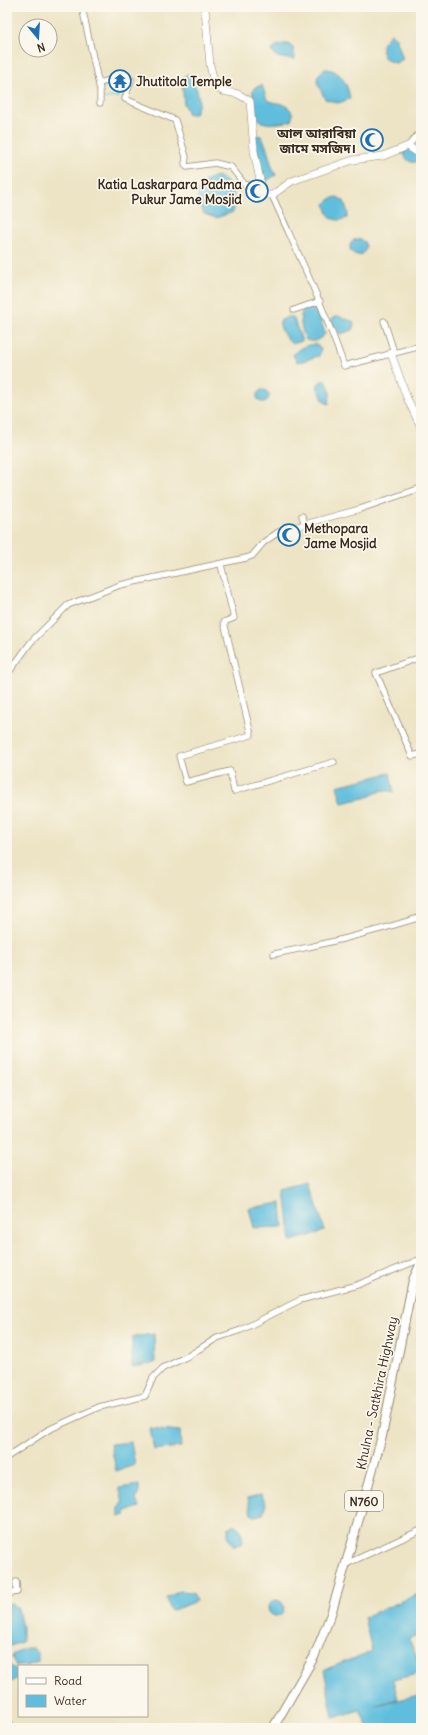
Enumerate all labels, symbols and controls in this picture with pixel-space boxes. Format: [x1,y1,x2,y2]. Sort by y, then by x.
north arrow [18,18,58,58]
text: N [35,40,47,55]
temple icon: Jhutitola Temple [107,68,133,94]
place label: Jhutitola Temple [136,73,232,90]
place label: আল আরাবিয়া জামে মসজিদ। [276,125,356,157]
mosque icon: আল আরাবিয়া জামে মসজিদ। [359,127,385,153]
place label: Katia Laskarpara Padma Pukur Jame Mosjid [97,176,243,208]
mosque icon: Katia Laskarpara Padma Pukur Jame Mosjid [244,178,270,204]
place label: Methopara Jame Mosjid [304,520,377,552]
mosque icon: Methopara Jame Mosjid [276,522,302,548]
street label: Khulna - Satkhira Highway [352,1315,402,1471]
road number: N760 [345,1491,383,1511]
legend [18,1665,148,1717]
text: Road [54,1673,82,1688]
text: Water [54,1693,87,1708]

